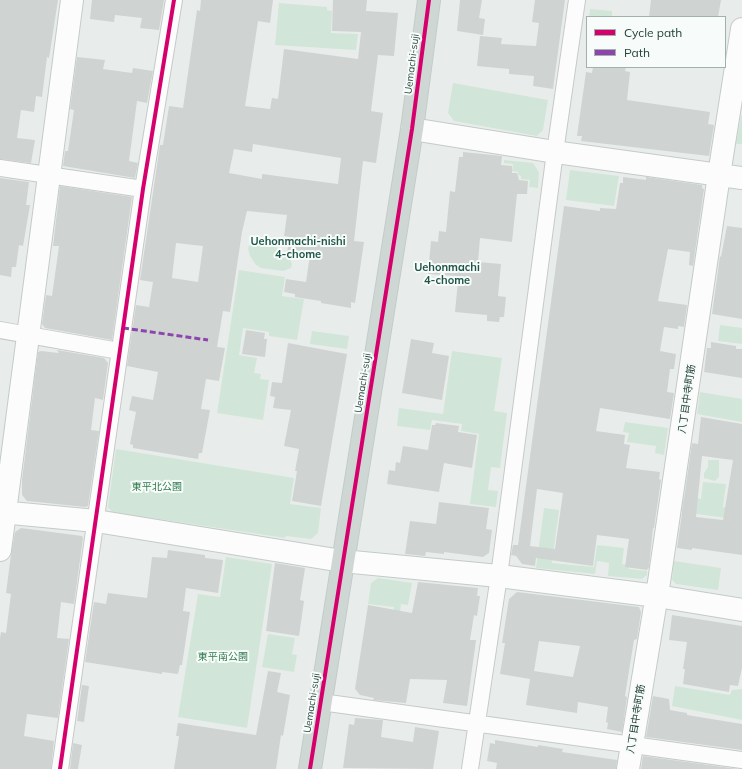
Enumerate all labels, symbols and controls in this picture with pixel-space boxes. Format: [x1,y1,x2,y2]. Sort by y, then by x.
legend [586,16,726,68]
text: Cycle path [624,25,682,40]
street label: Uemachi-suji [402,33,422,95]
text: Path [624,45,650,60]
district label: Uehonmachi-nishi 4-chome [250,235,346,261]
district label: Uehonmachi 4-chome [414,261,480,287]
street label: Uemachi-suji [352,352,374,414]
street label: 八丁目中寺町筋 [676,364,698,434]
park label: 東平北公園 [132,481,182,493]
park label: 東平南公園 [198,651,248,663]
street label: Uemachi-suji [301,672,323,734]
street label: 八丁目中寺町筋 [625,683,647,755]

